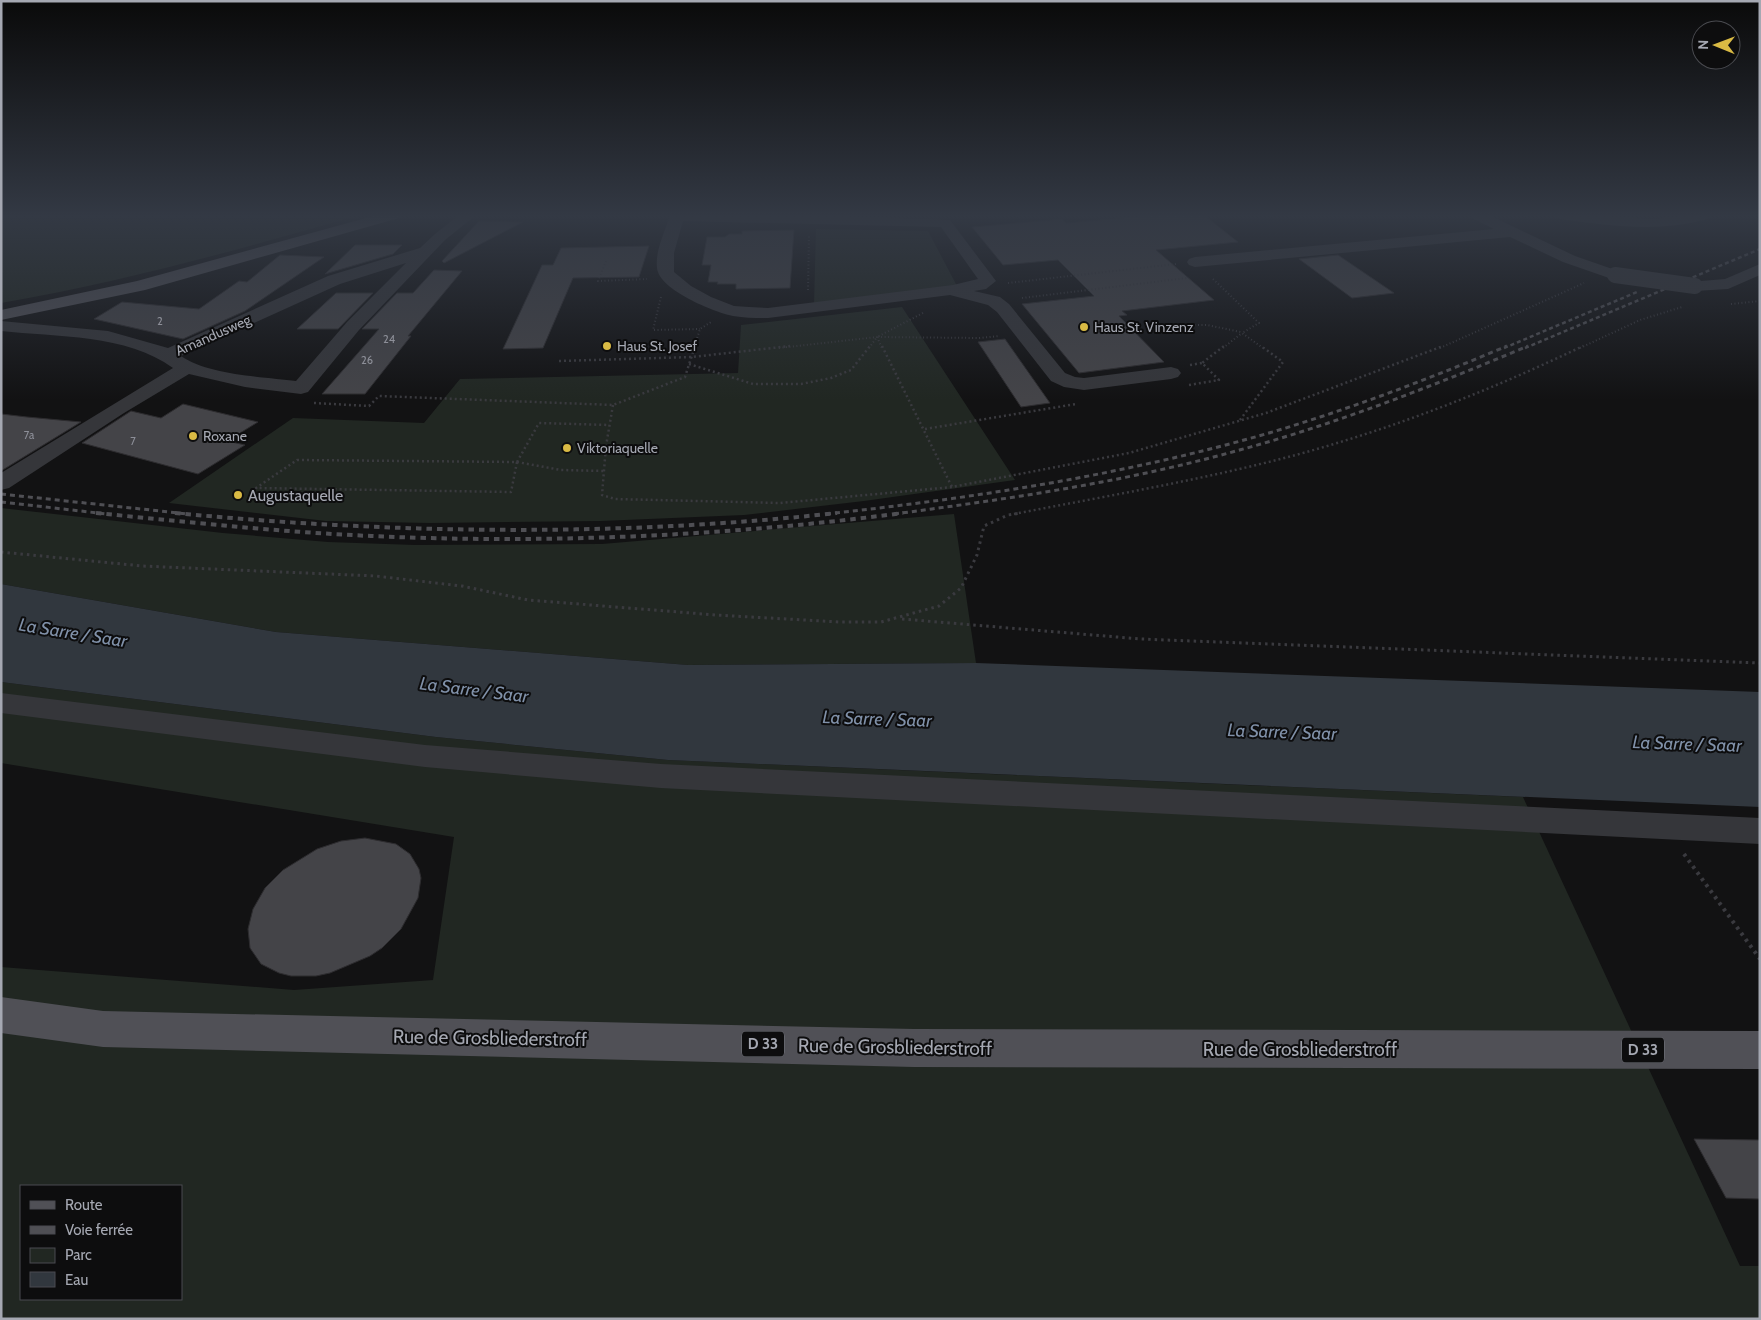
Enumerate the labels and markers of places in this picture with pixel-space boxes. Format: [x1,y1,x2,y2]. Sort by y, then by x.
place label: Haus St. Vinzenz [1094,318,1194,336]
marker: Haus St. Vinzenz [1078,321,1090,333]
place label: Haus St. Josef [617,337,698,355]
marker: Haus St. Josef [601,340,613,352]
place label: Roxane [203,427,247,445]
marker: Roxane [187,430,199,442]
place label: Viktoriaquelle [577,439,658,457]
marker: Viktoriaquelle [561,442,573,454]
place label: Augustaquelle [248,486,343,505]
marker: Augustaquelle [232,489,244,501]

